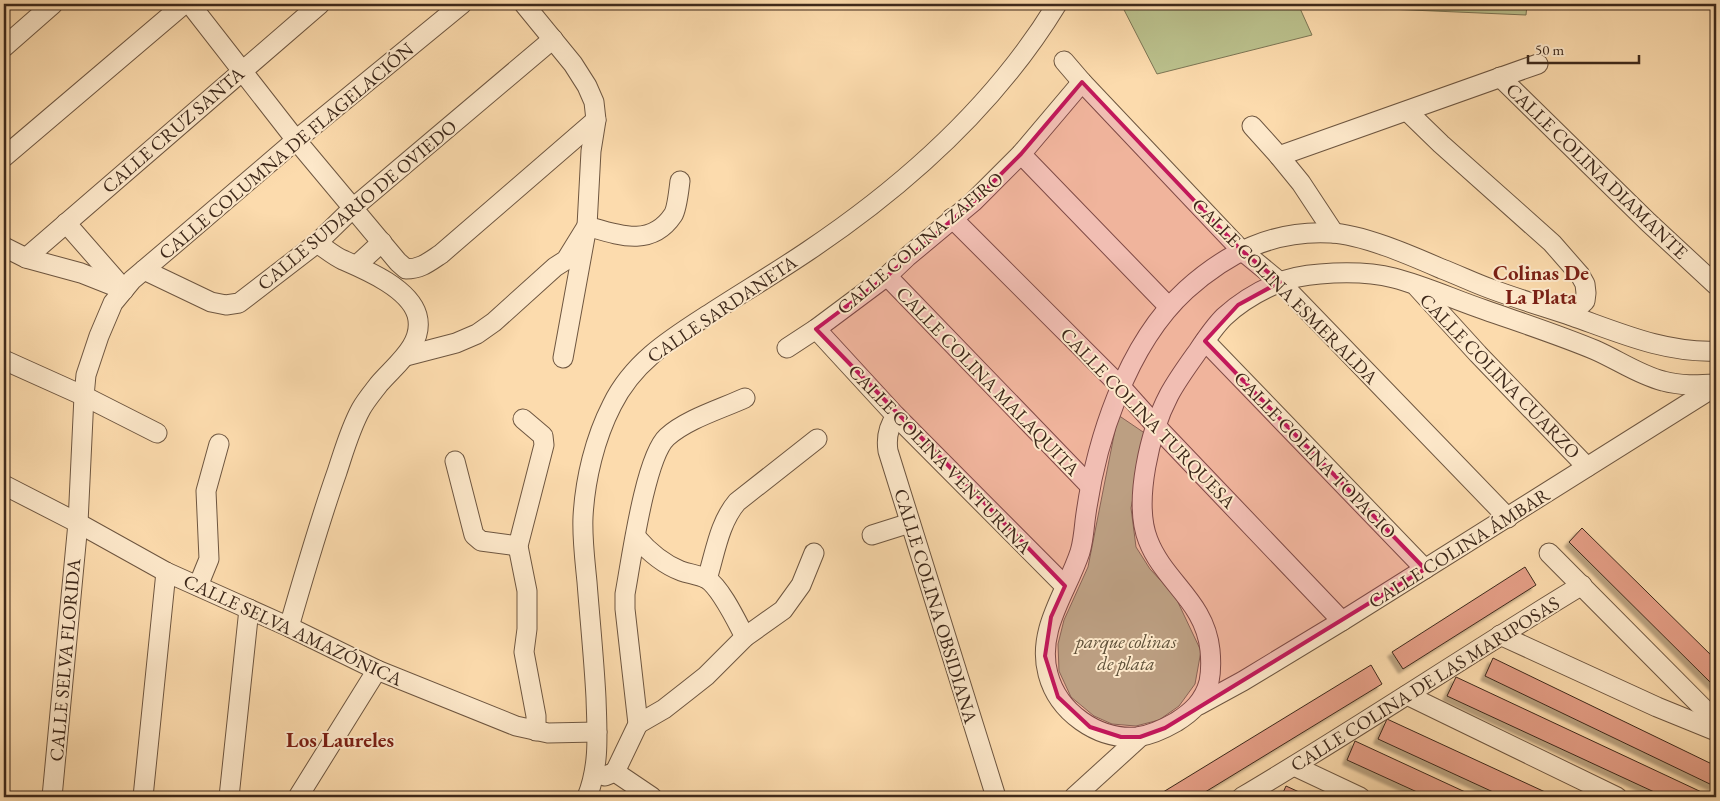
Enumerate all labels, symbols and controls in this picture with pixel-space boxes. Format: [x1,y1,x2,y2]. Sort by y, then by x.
scale bar [1528,32,1639,64]
street label: CALLE COLUMNA DE FLAGELACIÓN [153,37,419,265]
text: 50 m [1535,40,1564,59]
street label: CALLE CRUZ SANTA [97,61,250,199]
street label: CALLE COLINA DIAMANTE [1501,77,1693,265]
street label: CALLE SUDARIO DE OVIEDO [252,114,462,296]
street label: CALLE COLINA ZAFIRO [832,166,1008,320]
street label: CALLE COLINA ESMERALDA [1186,192,1384,390]
street label: CALLE SARDANETA [642,249,803,369]
district label: Colinas De La Plata [1493,259,1589,310]
street label: CALLE COLINA MALAQUITA [891,281,1086,482]
street label: CALLE COLINA CUARZO [1414,288,1586,464]
street label: CALLE COLINA TURQUESA [1055,322,1242,514]
street label: CALLE COLINA VENTURINA [843,359,1038,560]
street label: CALLE COLINA TOPACIO [1228,366,1402,544]
street label: CALLE COLINA ÁMBAR [1364,482,1555,614]
street label: CALLE COLINA OBSIDIANA [888,486,984,727]
street label: CALLE SELVA FLORIDA [44,557,86,762]
street label: CALLE SELVA AMAZÓNICA [180,568,407,692]
street label: CALLE COLINA DE LAS MARIPOSAS [1286,590,1564,777]
park label: parque colinas de plata [1073,629,1177,676]
district label: Los Laureles [286,726,394,753]

